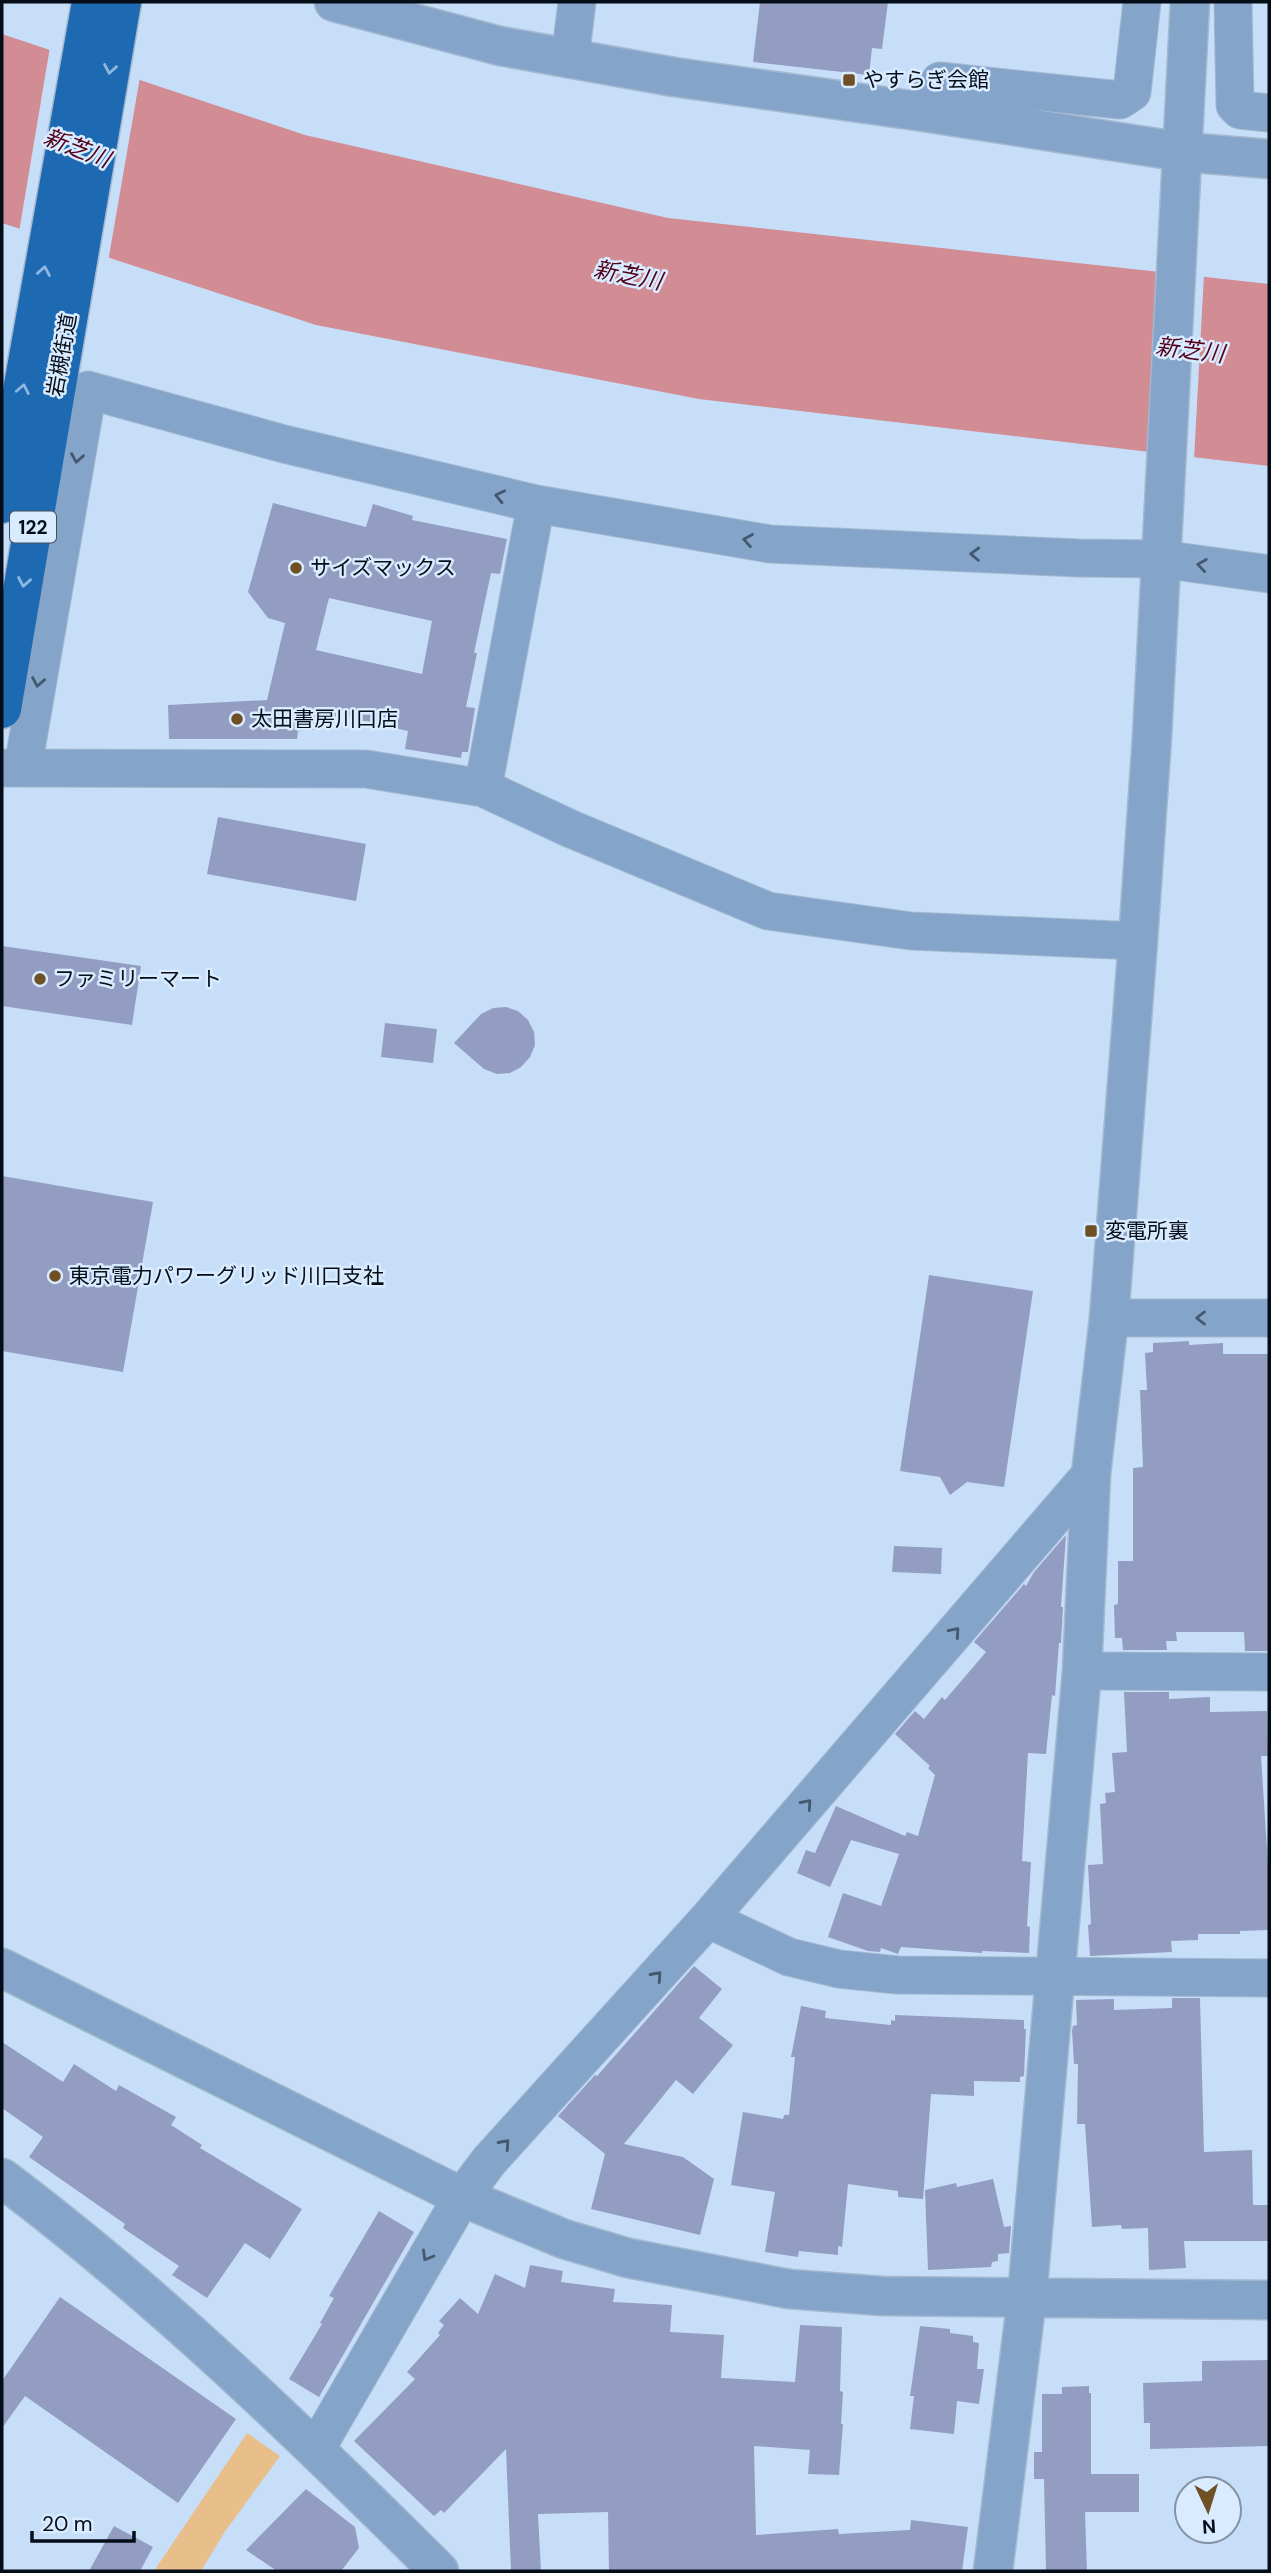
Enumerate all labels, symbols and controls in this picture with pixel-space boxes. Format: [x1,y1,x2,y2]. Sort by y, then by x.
one-way arrow [103,63,118,75]
place label: やすらぎ会館 [863,66,989,94]
marker: やすらぎ会館 [841,72,857,88]
water label: 新芝川 [39,122,117,175]
water label: 新芝川 [591,254,668,297]
one-way arrow [36,265,51,277]
street label: 岩槻街道 [41,311,83,399]
water label: 新芝川 [1154,331,1229,369]
one-way arrow [15,383,30,395]
one-way arrow [70,452,85,464]
one-way arrow [494,489,506,504]
road number: 122 [10,512,56,542]
one-way arrow [742,534,754,549]
one-way arrow [969,547,980,562]
place label: サイズマックス [310,554,456,582]
one-way arrow [1196,558,1208,573]
marker: サイズマックス [288,560,304,576]
one-way arrow [17,576,32,588]
one-way arrow [31,676,46,688]
place label: 太田書房川口店 [251,705,398,733]
marker: 太田書房川口店 [229,711,245,727]
place label: ファミリーマート [54,965,222,993]
marker: ファミリーマート [32,971,48,987]
place label: 変電所裏 [1105,1217,1189,1245]
marker: 変電所裏 [1083,1223,1099,1239]
place label: 東京電力パワーグリッド川口支社 [69,1262,384,1290]
marker: 東京電力パワーグリッド川口支社 [47,1268,63,1284]
one-way arrow [1195,1310,1206,1326]
one-way arrow [947,1627,959,1640]
one-way arrow [799,1800,811,1813]
one-way arrow [649,1971,661,1984]
one-way arrow [496,2139,509,2152]
one-way arrow [423,2249,436,2262]
north arrow [1173,2475,1243,2545]
scale bar [32,2500,133,2544]
text: 20 m [42,2510,93,2538]
text: N [1201,2514,1217,2539]

